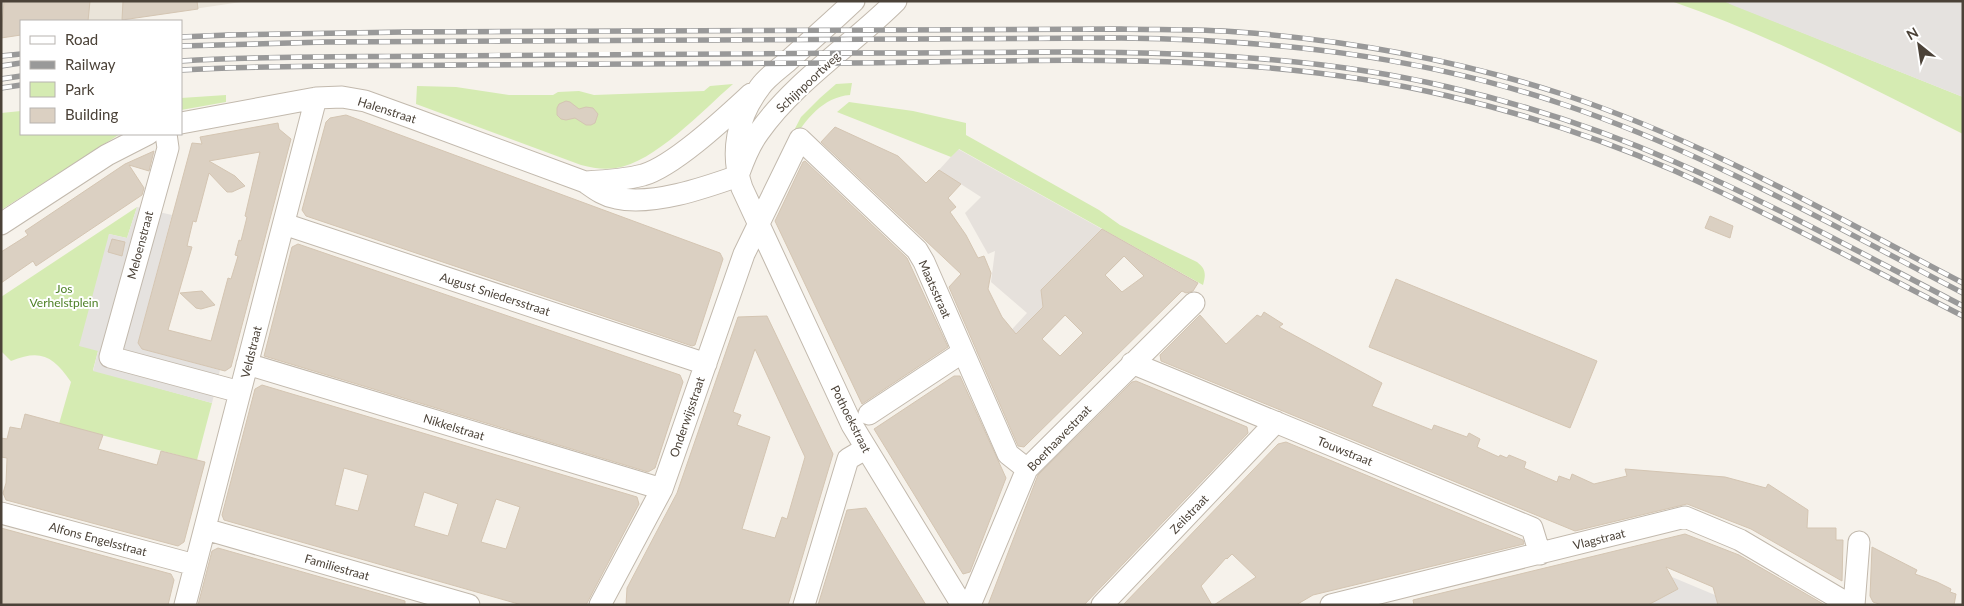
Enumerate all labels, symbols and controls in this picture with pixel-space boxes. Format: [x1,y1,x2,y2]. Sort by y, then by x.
legend [20,20,182,135]
north arrow [1894,20,1944,70]
text: N [1903,23,1921,43]
text: Road [65,30,98,48]
street label: Schijnpoortweg [773,48,843,116]
text: Railway [65,55,116,73]
text: Park [65,80,95,98]
street label: Halenstraat [356,93,419,127]
text: Building [65,105,118,123]
street label: Meloenstraat [124,209,156,281]
street label: Maatsstraat [915,258,955,321]
street label: August Sniedersstraat [438,269,553,319]
park label: Jos Verhelstplein [30,281,98,310]
street label: Veldstraat [237,324,265,380]
street label: Onderwijsstraat [666,374,708,459]
street label: Pothoekstraat [828,383,875,456]
street label: Boerhaavestraat [1024,401,1095,474]
street label: Nikkelstraat [422,411,487,444]
street label: Touwstraat [1315,433,1376,469]
street label: Zeilstraat [1167,491,1212,537]
street label: Alfons Engelsstraat [47,519,149,559]
street label: Vlagstraat [1571,525,1627,553]
street label: Familiestraat [303,551,372,584]

